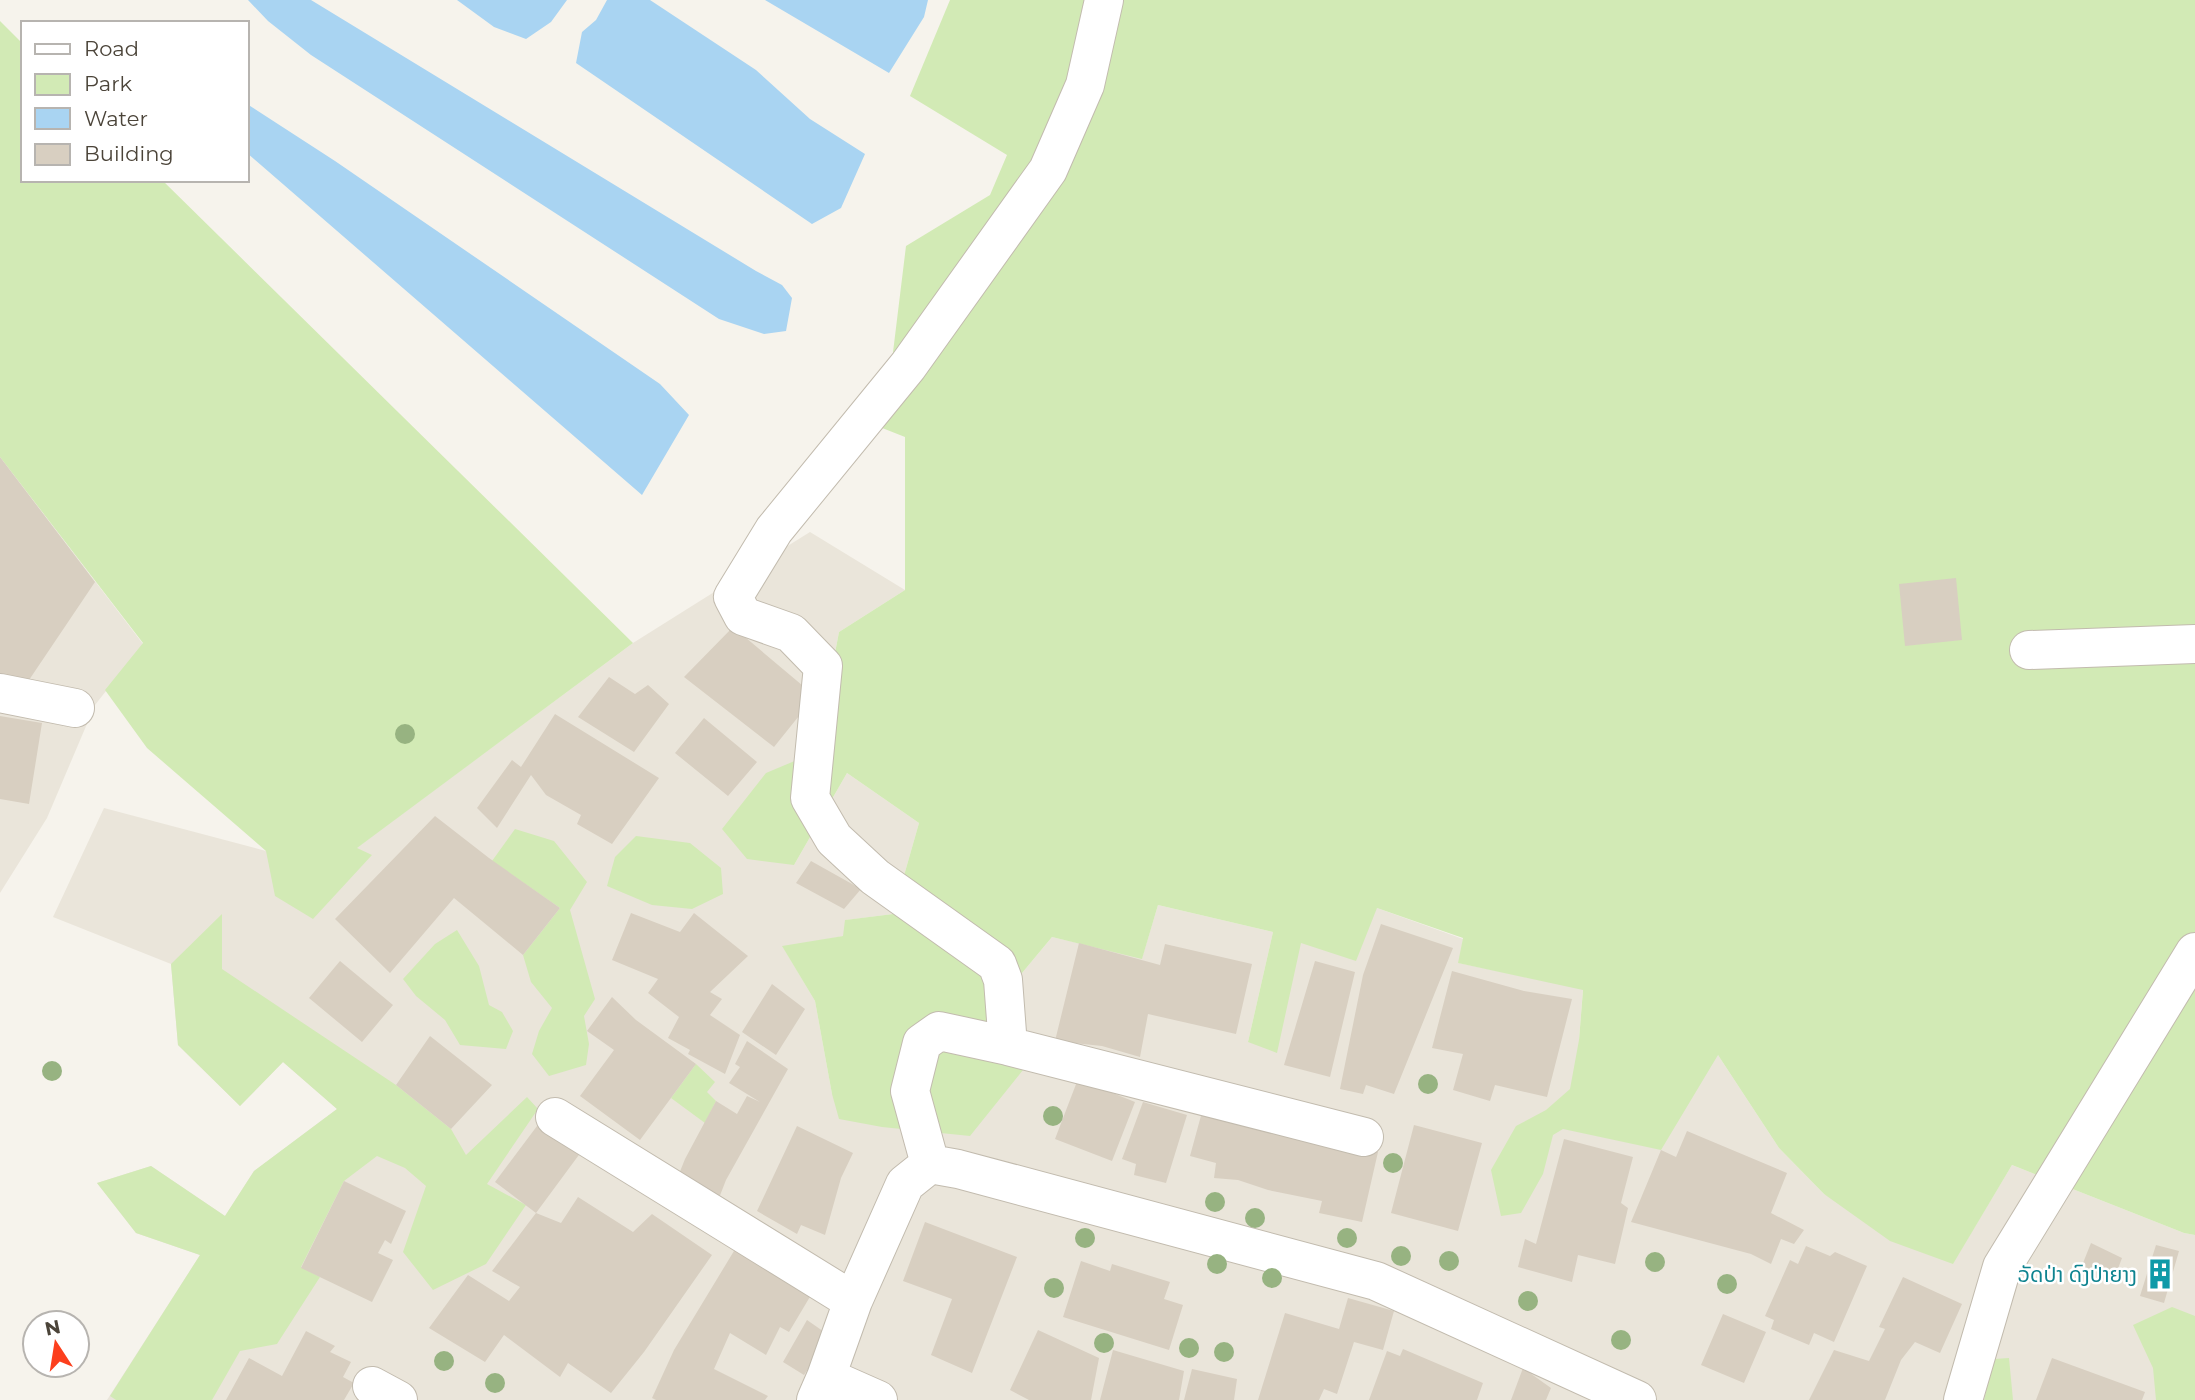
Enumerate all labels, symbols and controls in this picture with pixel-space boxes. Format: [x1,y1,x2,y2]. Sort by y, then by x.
legend [21,21,248,182]
text: Road [84,36,139,61]
text: Park [84,71,132,96]
text: Water [84,106,148,131]
text: Building [84,141,174,166]
building icon: ວັດປ່າ ດົງປ່າຍາງ [2143,1257,2177,1291]
place label: ວັດປ່າ ດົງປ່າຍາງ [2018,1262,2137,1287]
north arrow [21,1309,91,1379]
text: N [43,1315,62,1341]

